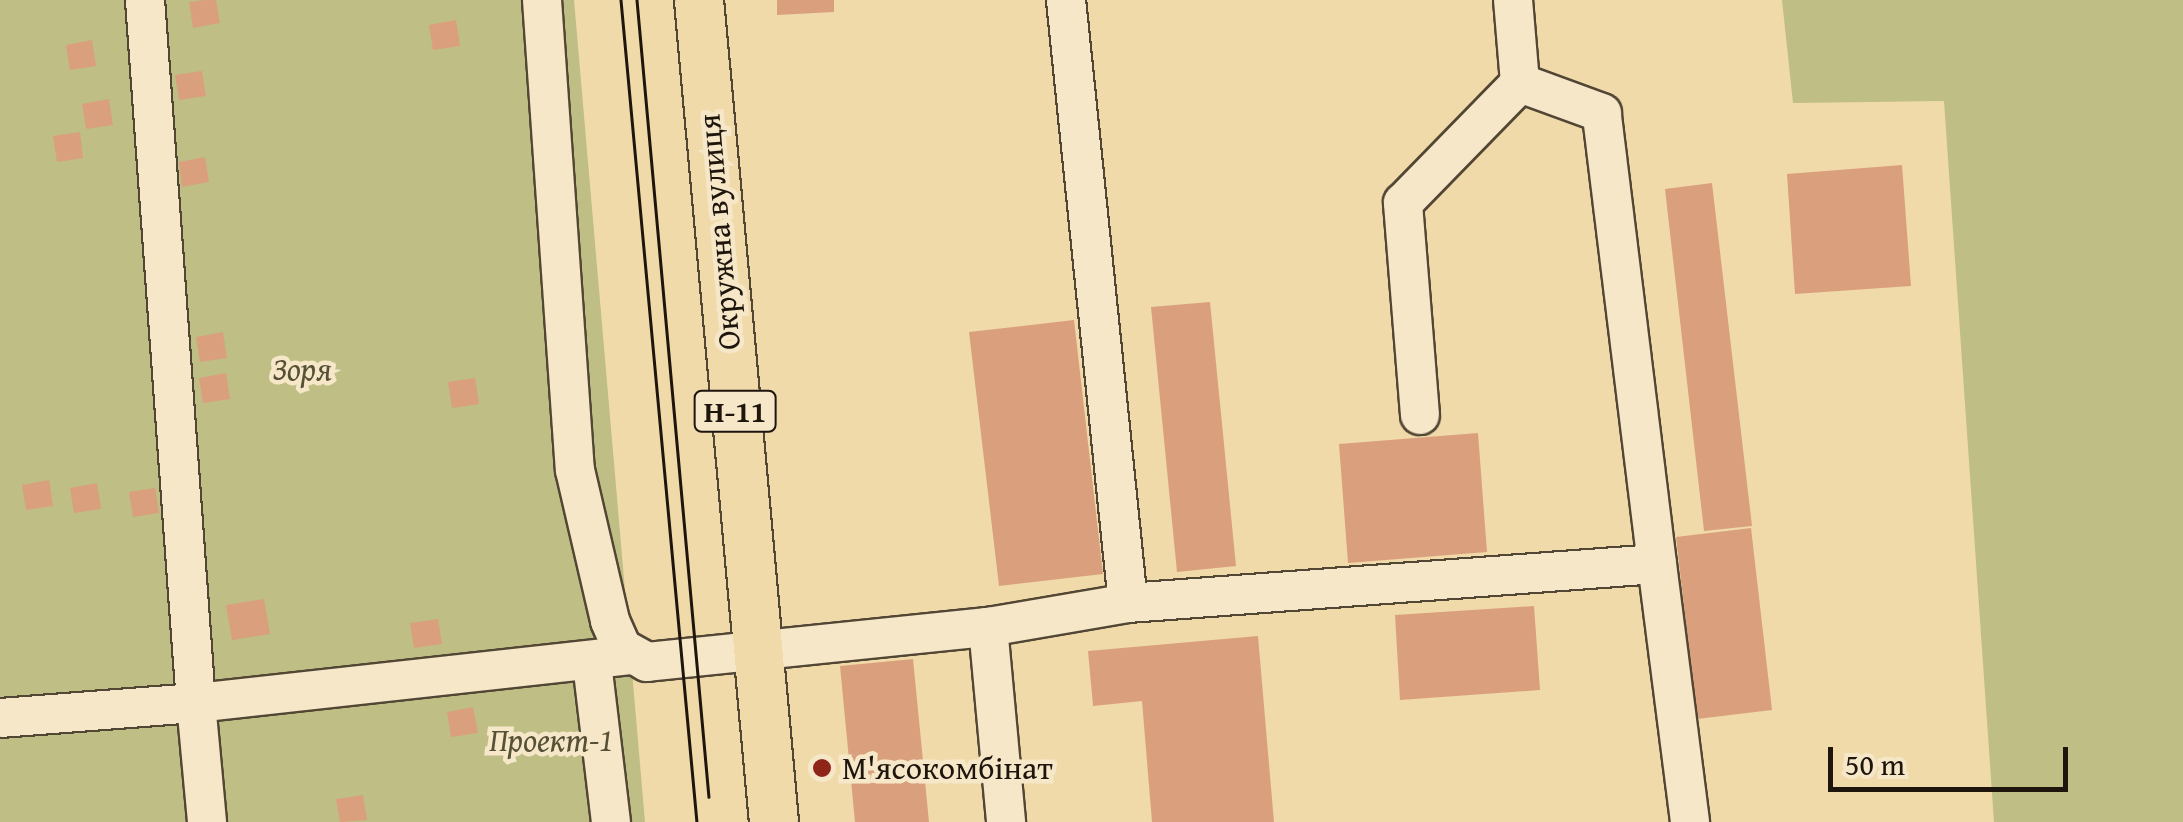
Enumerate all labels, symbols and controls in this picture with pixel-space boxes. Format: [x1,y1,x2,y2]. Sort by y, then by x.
street label: Окружна вулиця [690,112,748,352]
park label: Зоря [272,350,332,388]
road number: Н-11 [692,386,778,436]
park label: Проект-1 [489,721,613,759]
scale bar [1833,727,2073,789]
text: 50 m [1845,742,1905,786]
place label: М'ясокомбінат [842,749,1053,787]
marker: М'ясокомбінат [811,757,833,779]

